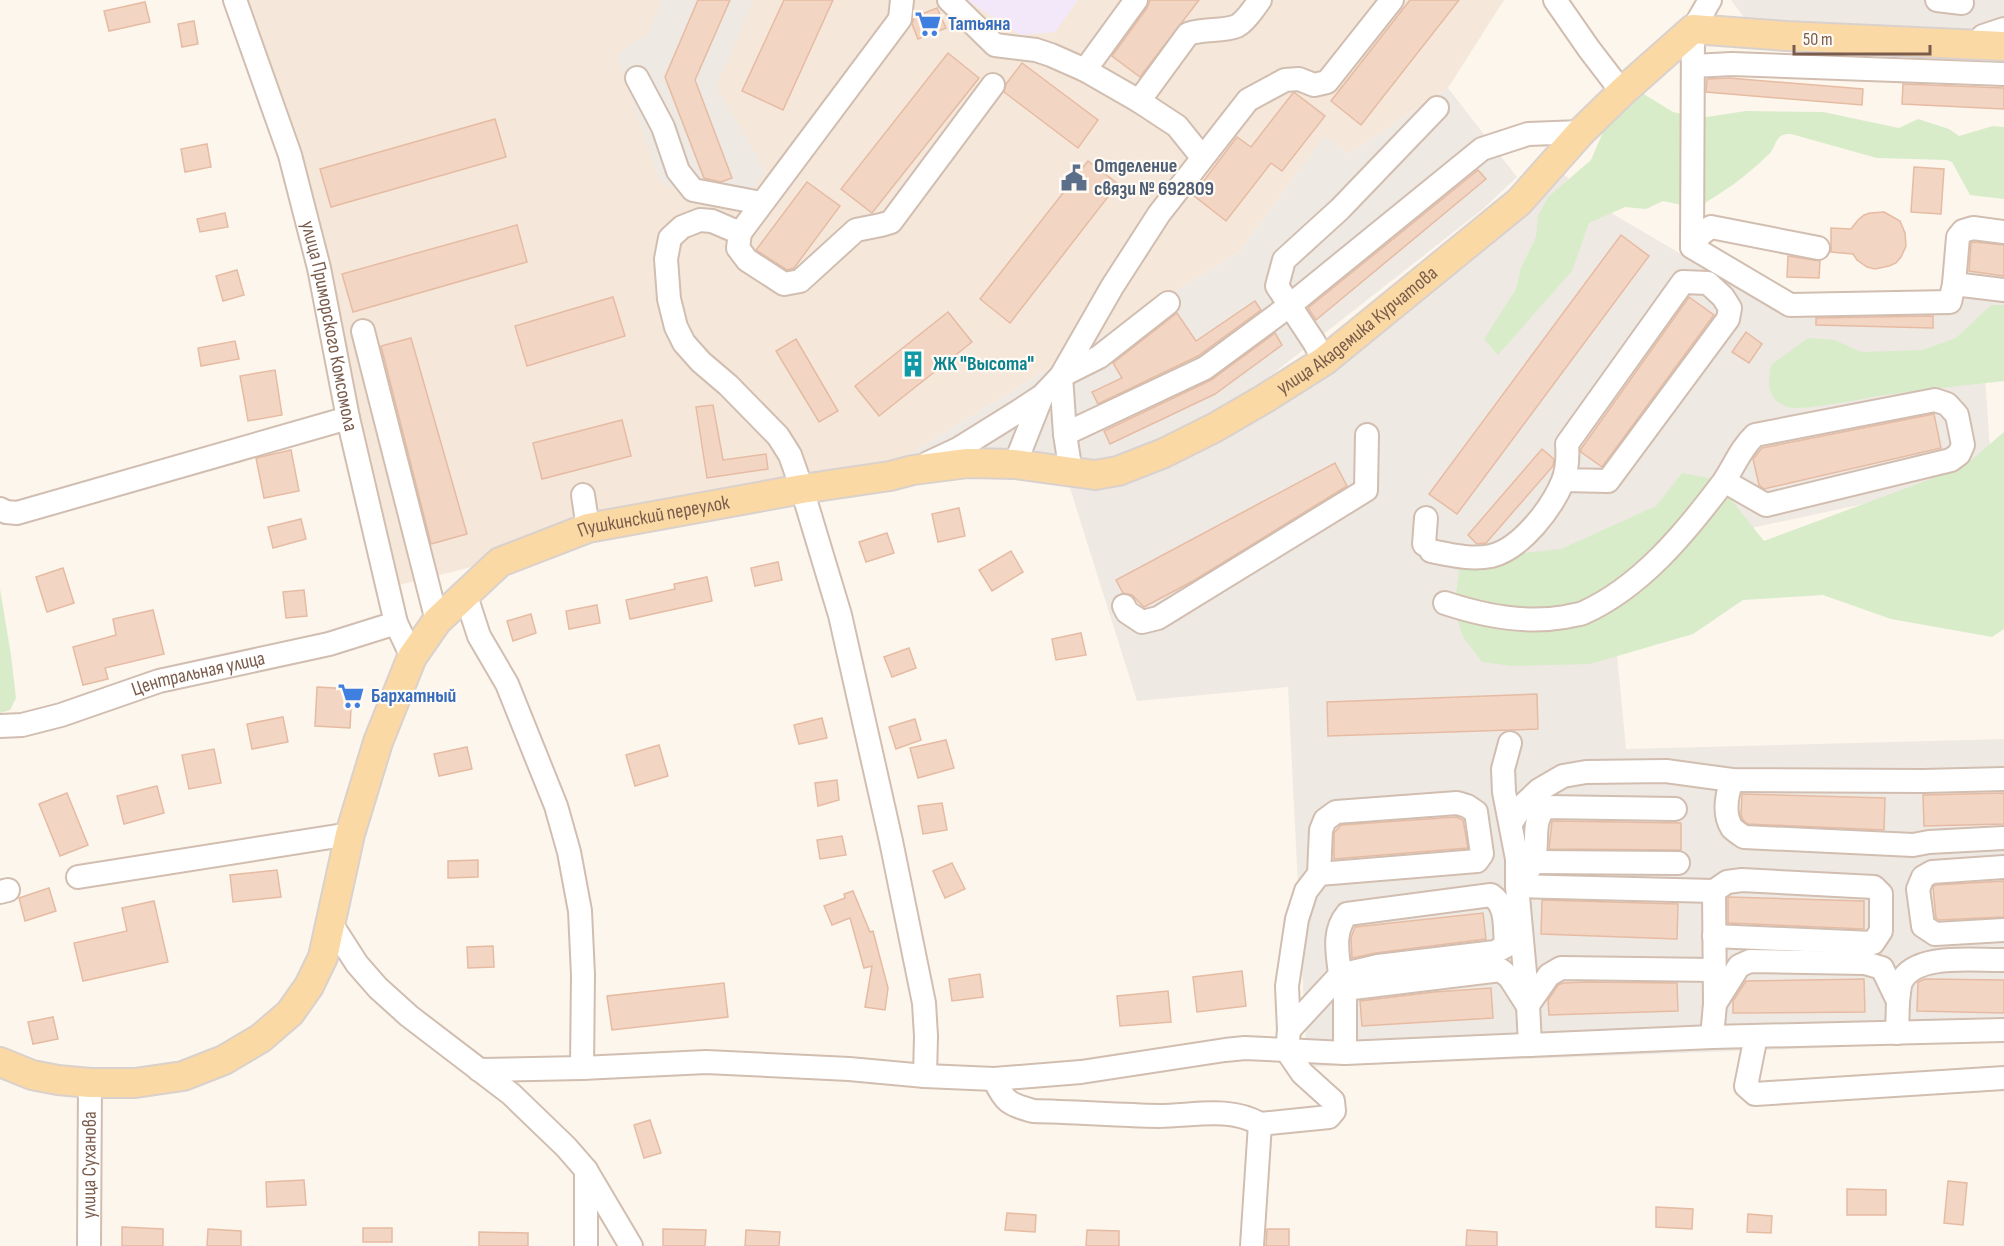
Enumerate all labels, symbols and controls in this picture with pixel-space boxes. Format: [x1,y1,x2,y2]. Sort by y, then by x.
supermarket icon: Татьяна [913,9,943,39]
place label: Татьяна [948,12,1011,36]
scale bar [1794,18,1930,56]
text: 50 m [1803,29,1833,50]
place label: Отделение связи № 692809 [1094,154,1214,201]
public building icon: Отделение связи № 692809 [1059,163,1089,193]
street label: улица Приморского Комсомола [295,218,363,434]
street label: улица Академика Курчатова [1272,261,1442,400]
building icon: ЖК "Высота" [898,349,928,379]
place label: ЖК "Высота" [933,352,1034,376]
street label: Пушкинский переулок [574,490,732,543]
street label: Центральная улица [128,646,267,702]
supermarket icon: Бархатный [336,681,366,711]
place label: Бархатный [371,684,456,708]
street label: улица Суханова [77,1111,102,1219]

